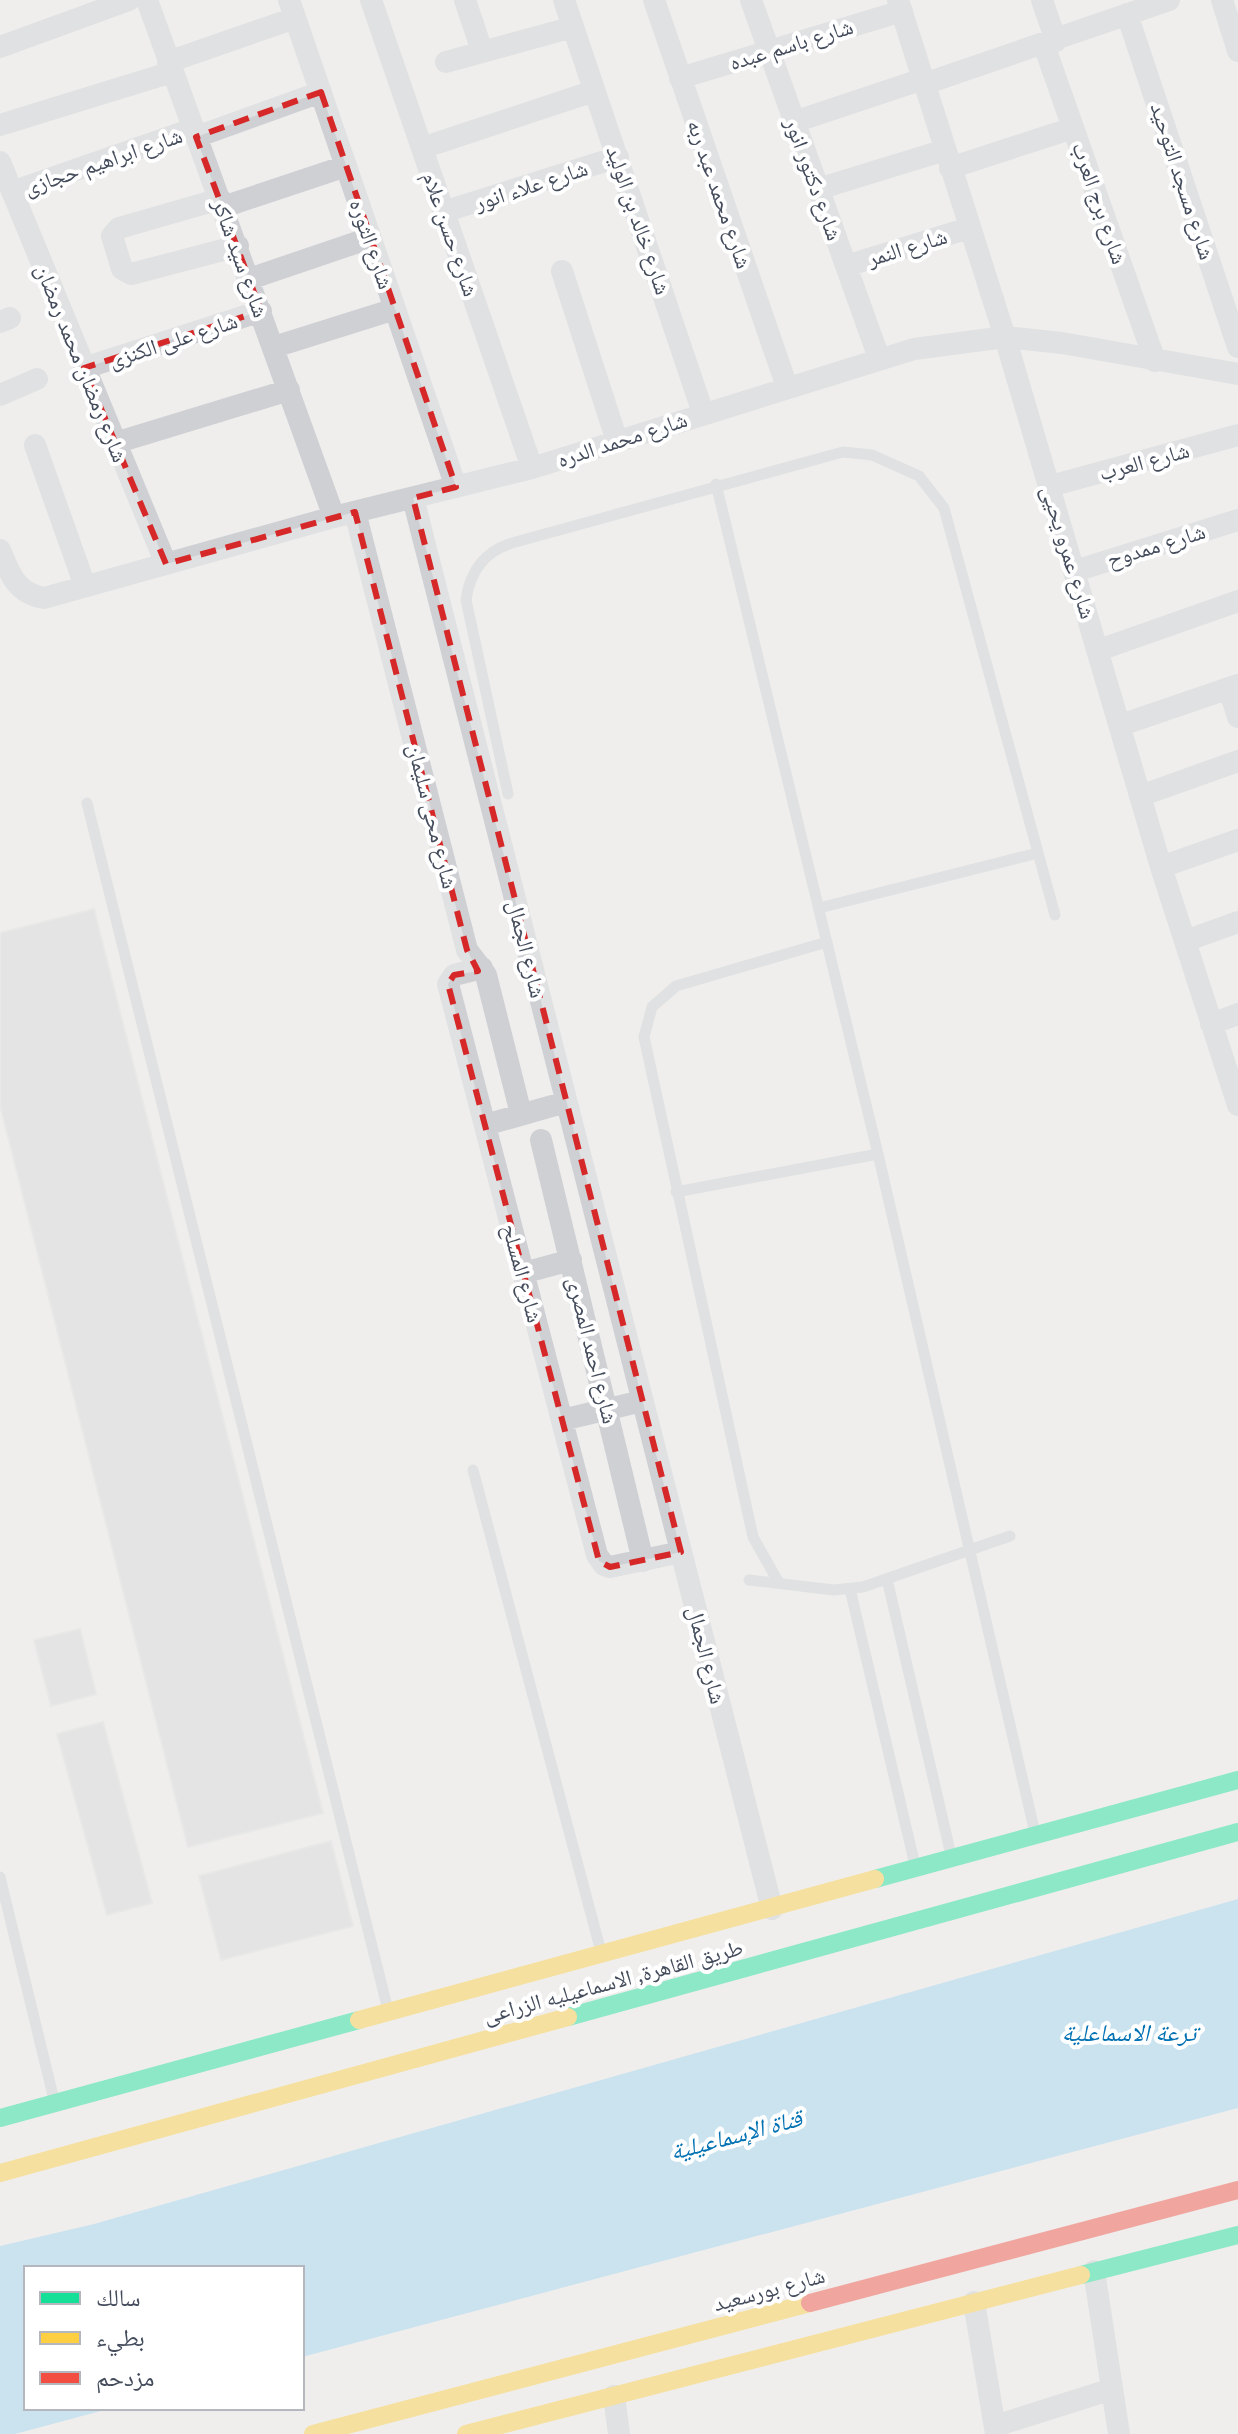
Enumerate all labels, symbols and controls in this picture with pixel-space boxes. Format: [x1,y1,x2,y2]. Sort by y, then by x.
street label: شارع باسم عبده [726,14,857,77]
street label: شارع مسجد التوحيد [1144,100,1220,263]
street label: شارع دكتور انور [779,114,847,244]
street label: شارع محمد عبد ربه [681,117,757,272]
street label: شارع ابراهيم حجازى [21,123,186,202]
street label: شارع برج العرب [1066,139,1132,268]
street label: شارع خالد بن الوليد [600,142,676,298]
street label: شارع علاء انور [470,155,591,217]
street label: شارع حسن علام [416,169,484,300]
street label: شارع سيد شاكر [206,195,274,321]
street label: شارع الثوره [344,196,399,293]
street label: شارع النمر [863,224,950,273]
street label: شارع رمضان محمد رمضان [29,261,133,466]
street label: شارع على الكنزى [106,308,241,374]
street label: شارع محمد الدره [554,407,691,473]
street label: شارع العرب [1096,437,1192,486]
street label: شارع عمرو يحيى [1035,483,1101,622]
street label: شارع ممدوح [1104,519,1209,573]
street label: شارع محى سليمان [401,741,463,891]
street label: شارع الجمال [501,898,551,1001]
street label: شارع المسلح [496,1221,548,1325]
street label: شارع احمد المصرى [561,1274,623,1426]
street label: شارع الجمال [681,1604,731,1707]
street label: طريق القاهرة, الاسماعيليه الزراعى [481,1935,746,2029]
water label: ترعة الاسماعلية [1062,2019,1201,2048]
water label: قناة الإسماعيلية [667,2103,808,2167]
street label: شارع بورسعيد [711,2263,828,2317]
legend [24,2266,304,2410]
text: سالك [96,2284,141,2313]
text: بطيء [96,2324,145,2357]
text: مزدحم [96,2364,155,2394]

